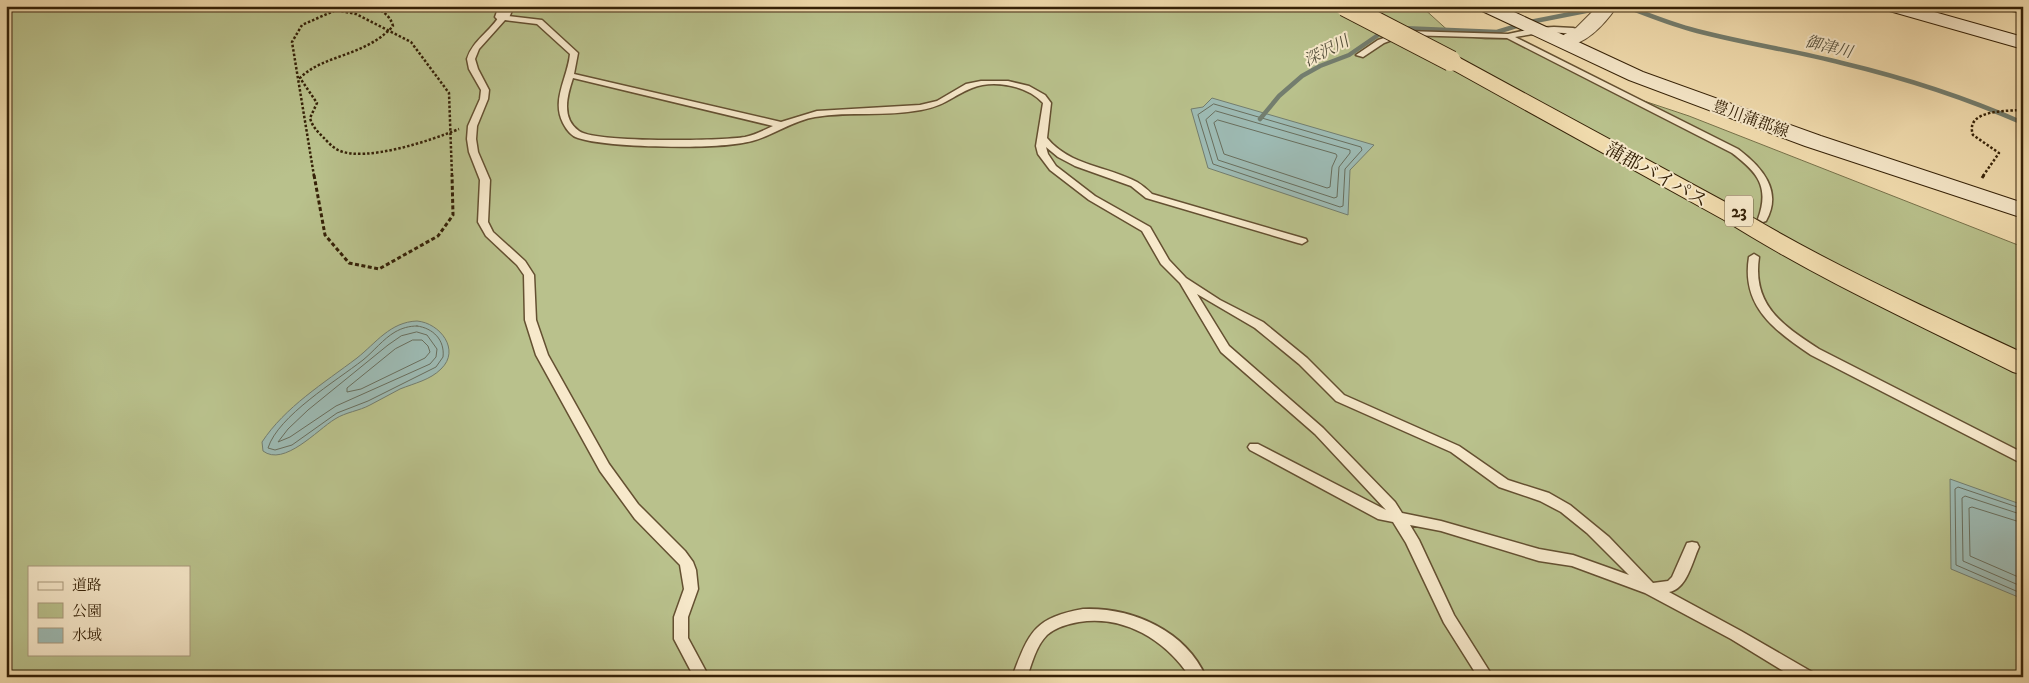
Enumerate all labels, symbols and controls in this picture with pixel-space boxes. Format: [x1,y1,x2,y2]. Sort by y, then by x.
water label: 深沢川 [1301,30,1354,71]
water label: 御津川 [1803,31,1856,63]
street label: 豊川蒲郡線 [1710,96,1792,142]
street label: 蒲郡バイパス [1601,138,1712,213]
road number: 23 [1725,196,1753,227]
legend [28,566,190,656]
text: 道路 [72,576,102,595]
text: 公園 [72,602,102,621]
text: 水域 [72,626,102,645]

